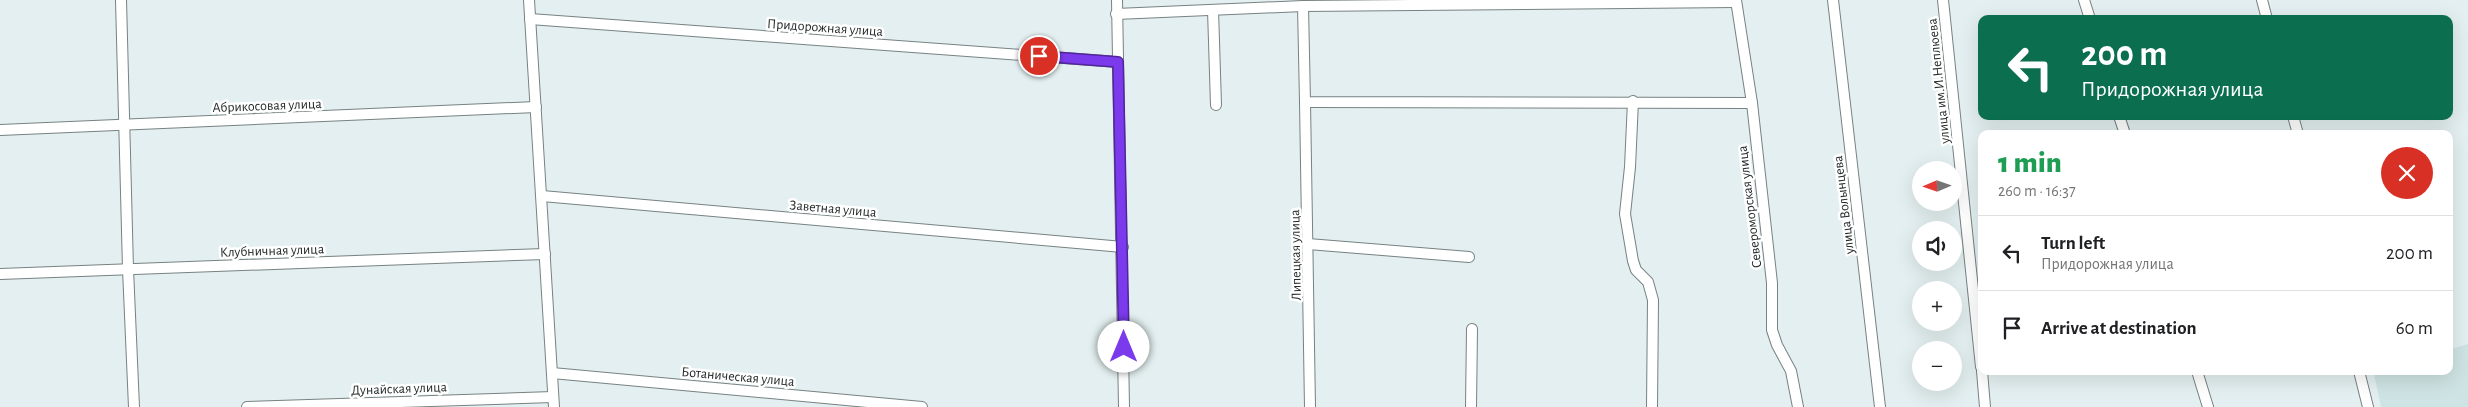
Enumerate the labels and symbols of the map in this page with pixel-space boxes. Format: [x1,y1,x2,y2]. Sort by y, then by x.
street label: Придорожная улица [767,17,884,39]
street label: улица им.И.Неплюева [1925,17,1953,145]
pin [1018,35,1060,77]
street label: Абрикосовая улица [212,97,323,115]
street label: Североморская улица [1735,144,1764,269]
street label: улица Волынцева [1831,154,1857,256]
north arrow [1912,161,1962,211]
street label: Заветная улица [789,198,878,220]
street label: Липецкая улица [1288,209,1304,301]
street label: Клубничная улица [220,242,325,260]
position arrow [1097,320,1149,372]
street label: Ботаническая улица [681,365,796,389]
street label: Дунайская улица [351,380,448,398]

